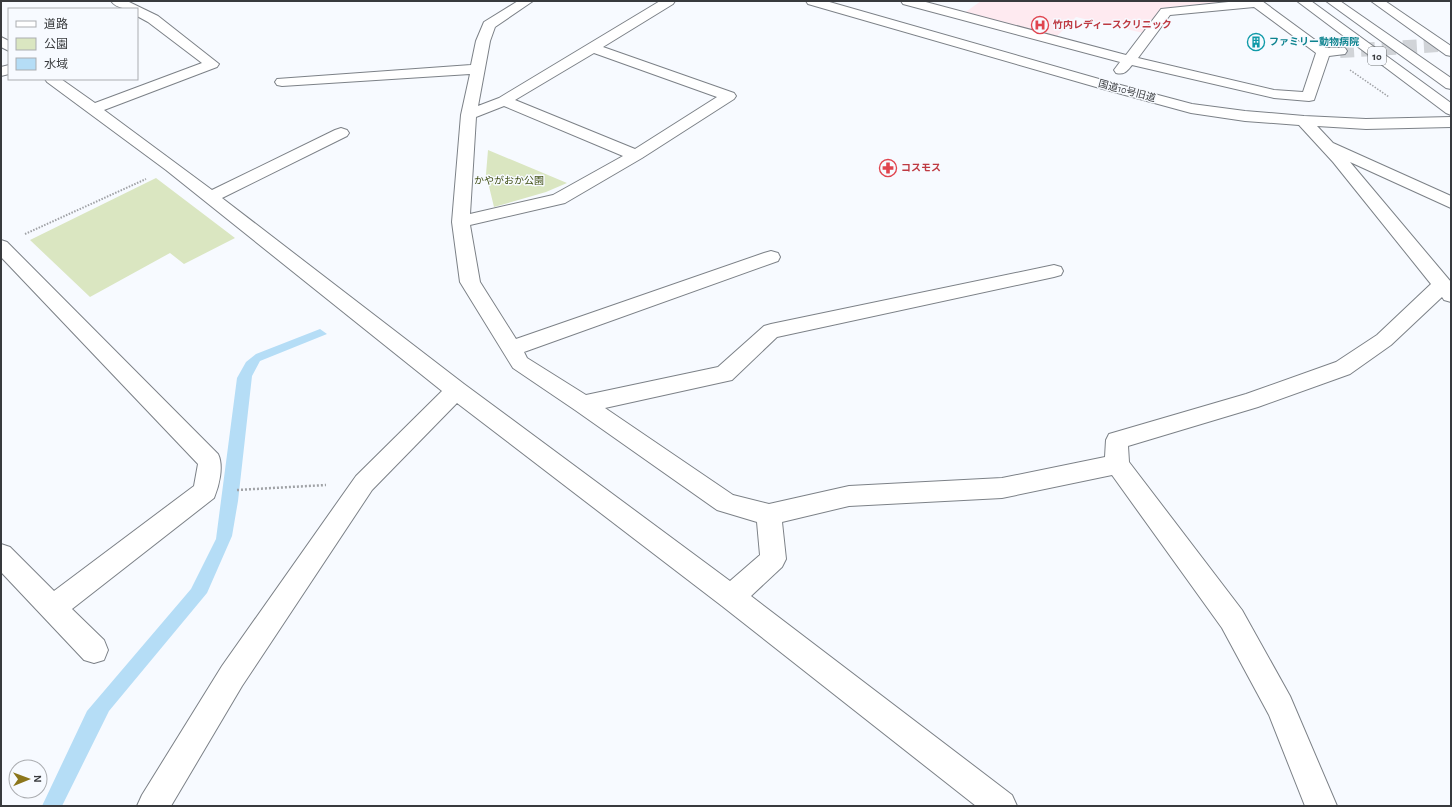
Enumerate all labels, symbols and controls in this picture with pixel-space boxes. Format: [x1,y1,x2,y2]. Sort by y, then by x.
legend [8,8,138,80]
hospital icon: 竹内レディースクリニック [1030,15,1050,35]
text: 道路 [44,17,68,30]
place label: 竹内レディースクリニック [1052,19,1172,30]
building icon: ファミリー動物病院 [1246,32,1266,52]
place label: ファミリー動物病院 [1269,36,1359,47]
text: 公園 [44,38,68,50]
road number: 10 [1368,47,1386,65]
text: 水域 [44,58,68,70]
street label: 国道10号旧道 [1097,78,1157,103]
pharmacy icon: コスモス [878,158,898,178]
place label: コスモス [901,163,941,173]
park label: かやがおか公園 [474,175,544,186]
north arrow [8,759,48,799]
text: N [32,775,43,783]

